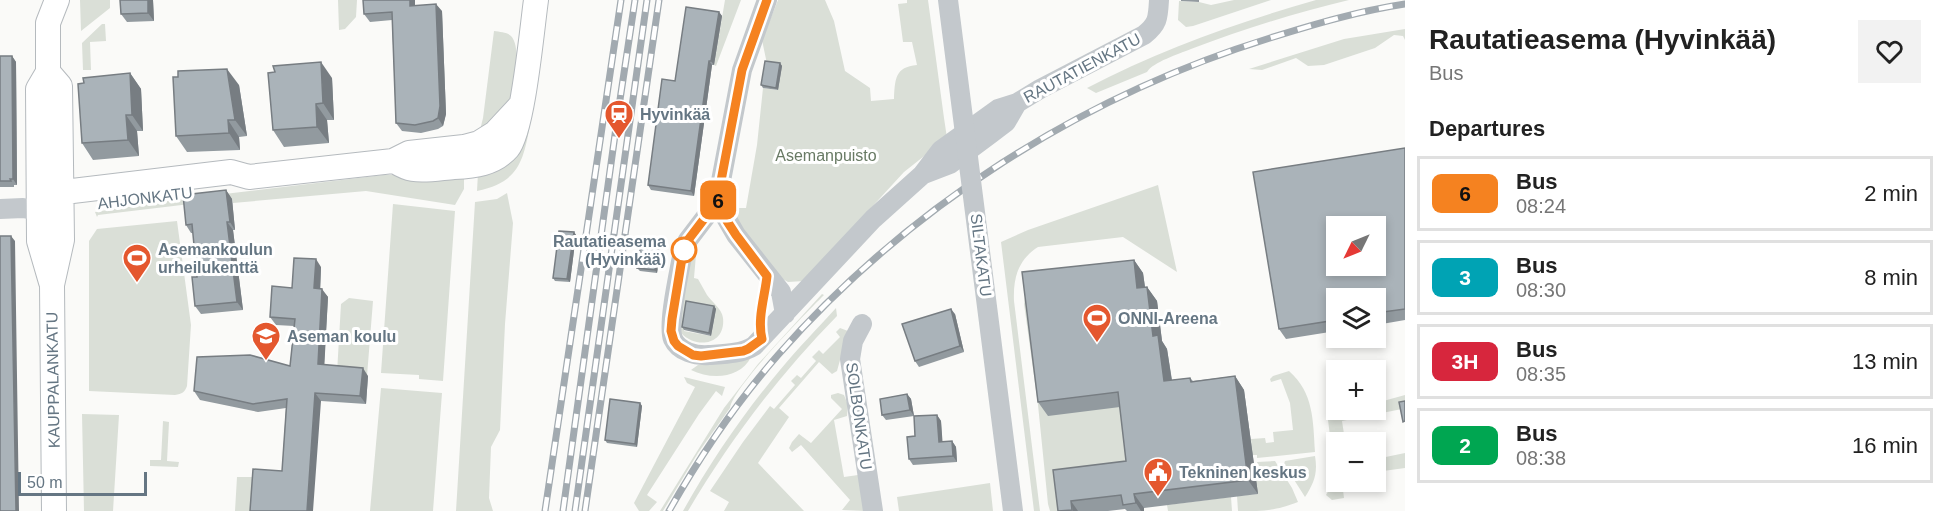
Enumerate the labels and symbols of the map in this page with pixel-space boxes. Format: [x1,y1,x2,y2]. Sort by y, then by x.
street label: RAUTATIENKATU [1021,30,1143,106]
station icon: Hyvinkää [603,98,635,140]
place label: Hyvinkää [640,106,710,123]
park label: Asemanpuisto [775,147,877,164]
line badge: 6 [698,180,738,220]
street label: AHJONKATU [96,184,194,212]
street label: SILTAKATU [967,212,995,298]
north arrow [1326,216,1386,276]
place label: Rautatieasema (Hyvinkää) [553,233,666,268]
marker: Rautatieasema (Hyvinkää) [671,237,697,263]
place label: Asemankoulun urheilukenttä [158,241,273,276]
sports icon: Asemankoulun urheilukenttä [121,242,153,284]
sports icon: ONNI-Areena [1081,302,1113,344]
place label: ONNI-Areena [1118,310,1218,327]
street label: KAUPPALANKATU [43,312,63,448]
school or university icon: Aseman koulu [250,320,282,362]
place label: Aseman koulu [287,328,396,345]
street label: SOLBONKATU [843,361,875,471]
public building icon: Tekninen keskus [1142,456,1174,498]
place label: Tekninen keskus [1179,464,1307,481]
scale bar [18,469,147,496]

